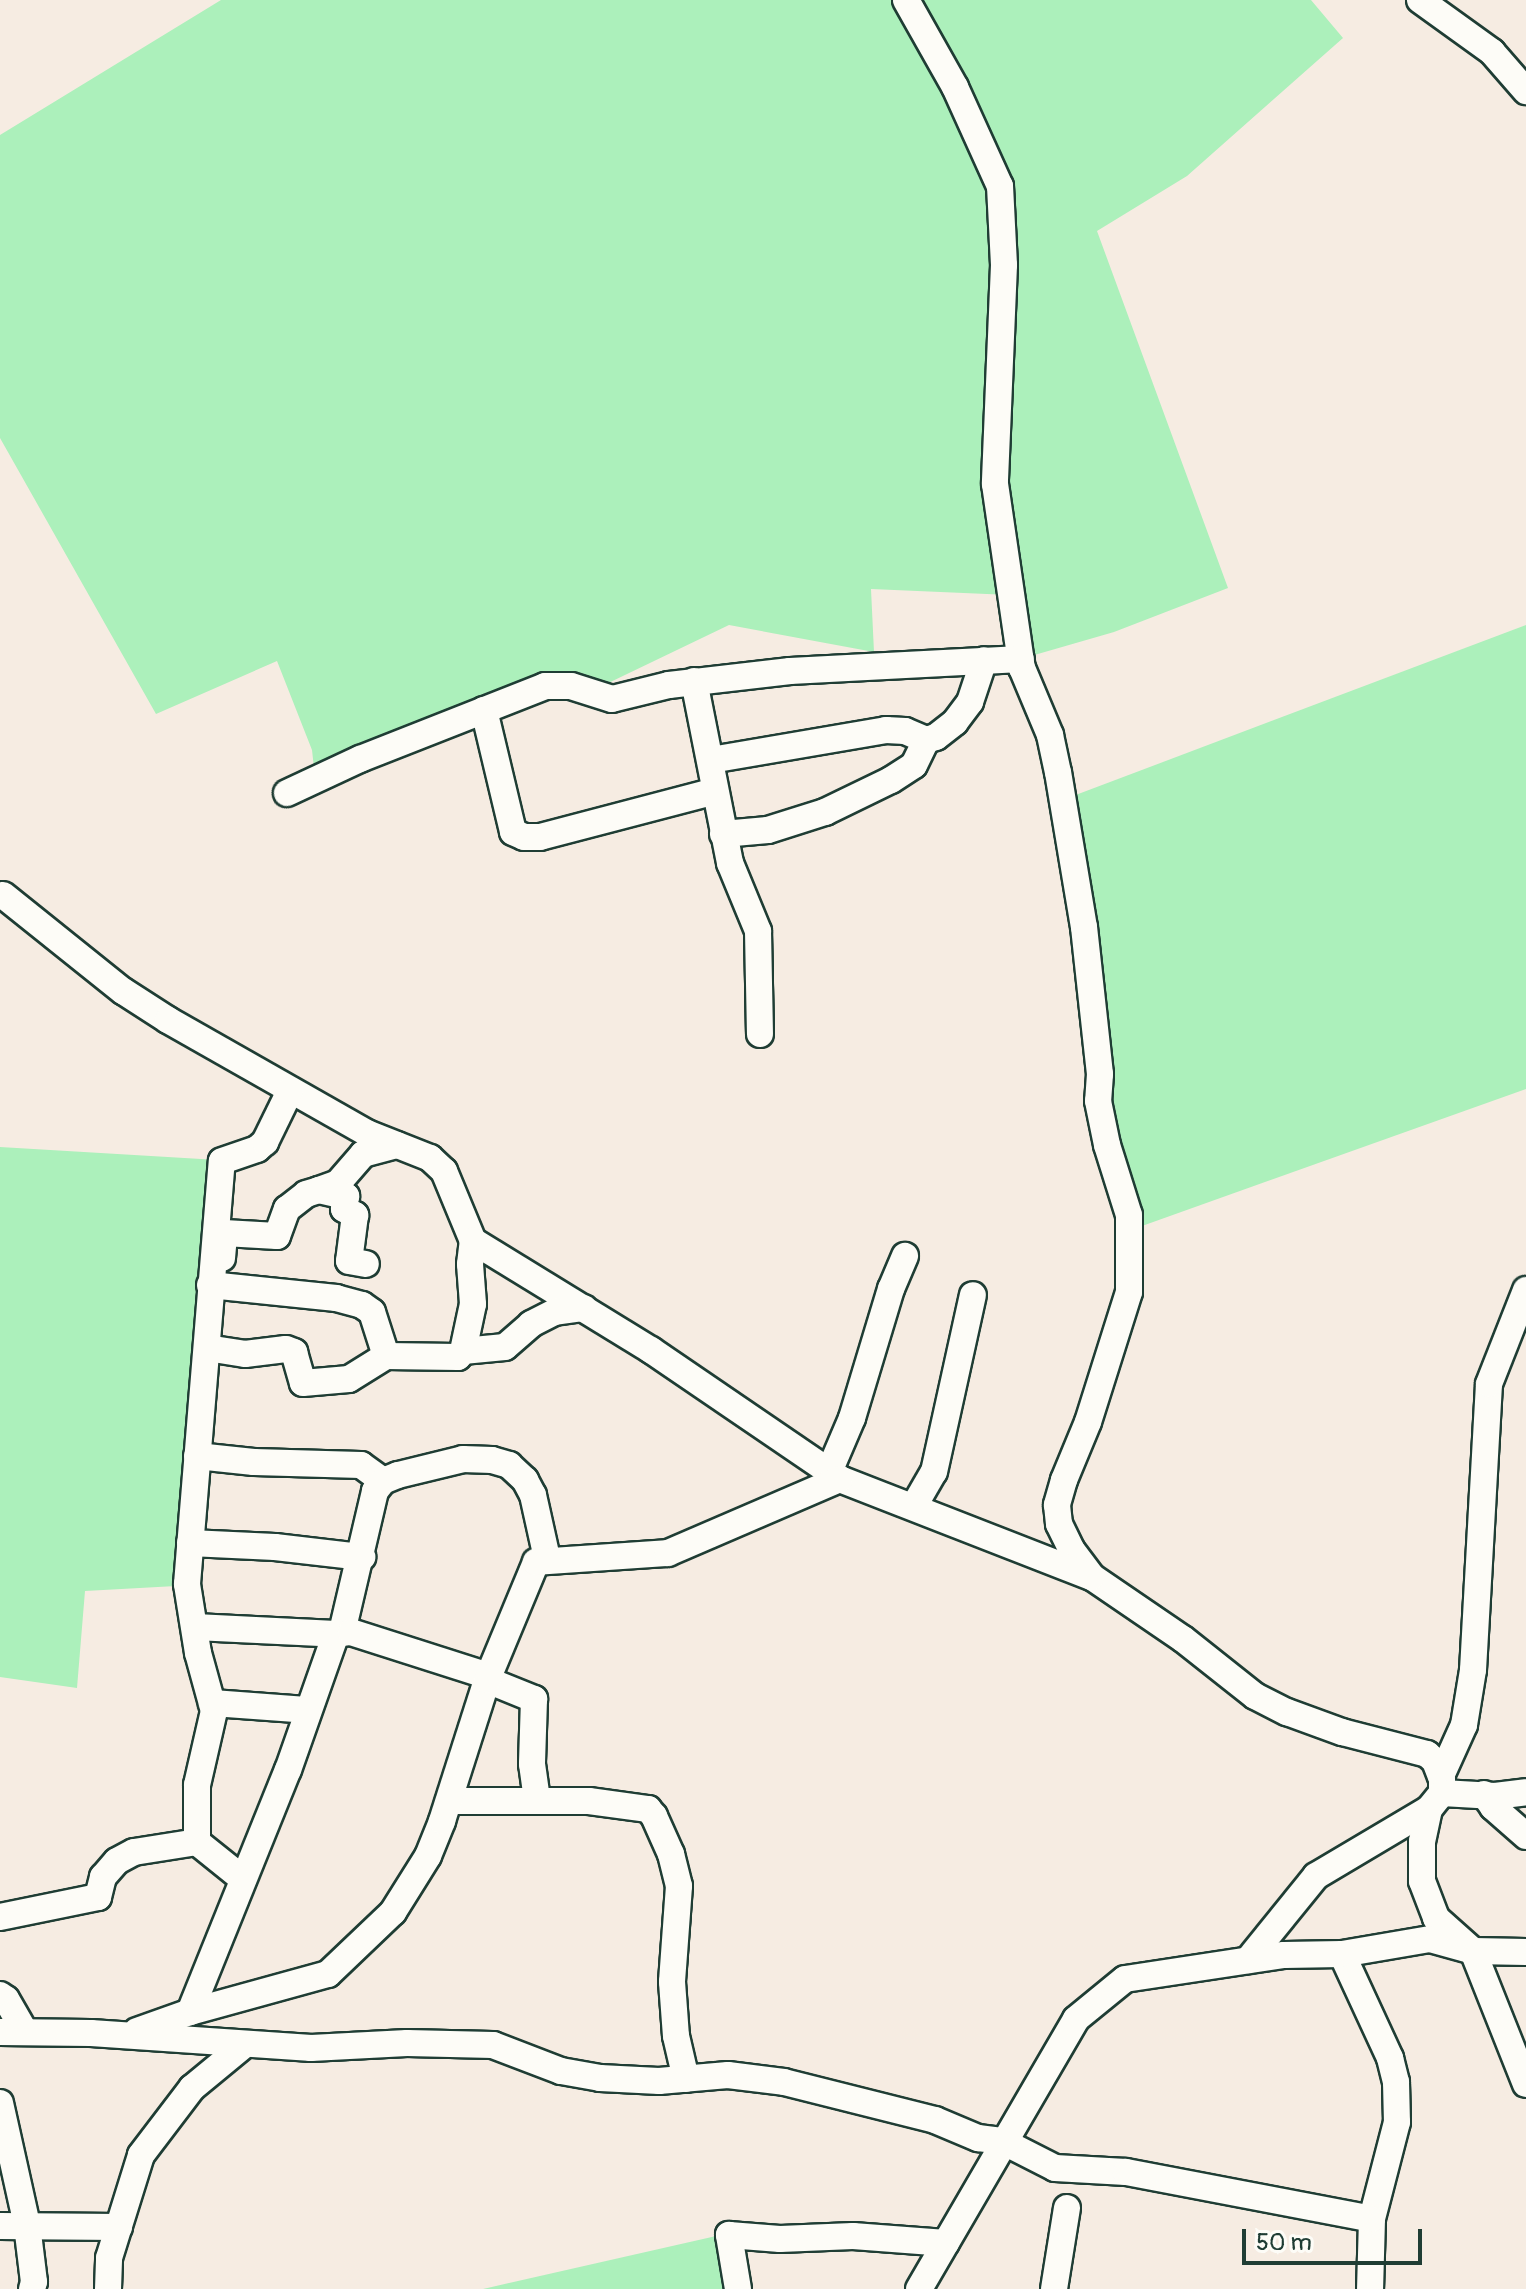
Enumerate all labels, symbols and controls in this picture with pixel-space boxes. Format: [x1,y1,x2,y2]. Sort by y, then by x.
scale bar [1246,2213,1426,2263]
text: 50 m [1256,2228,1312,2257]

